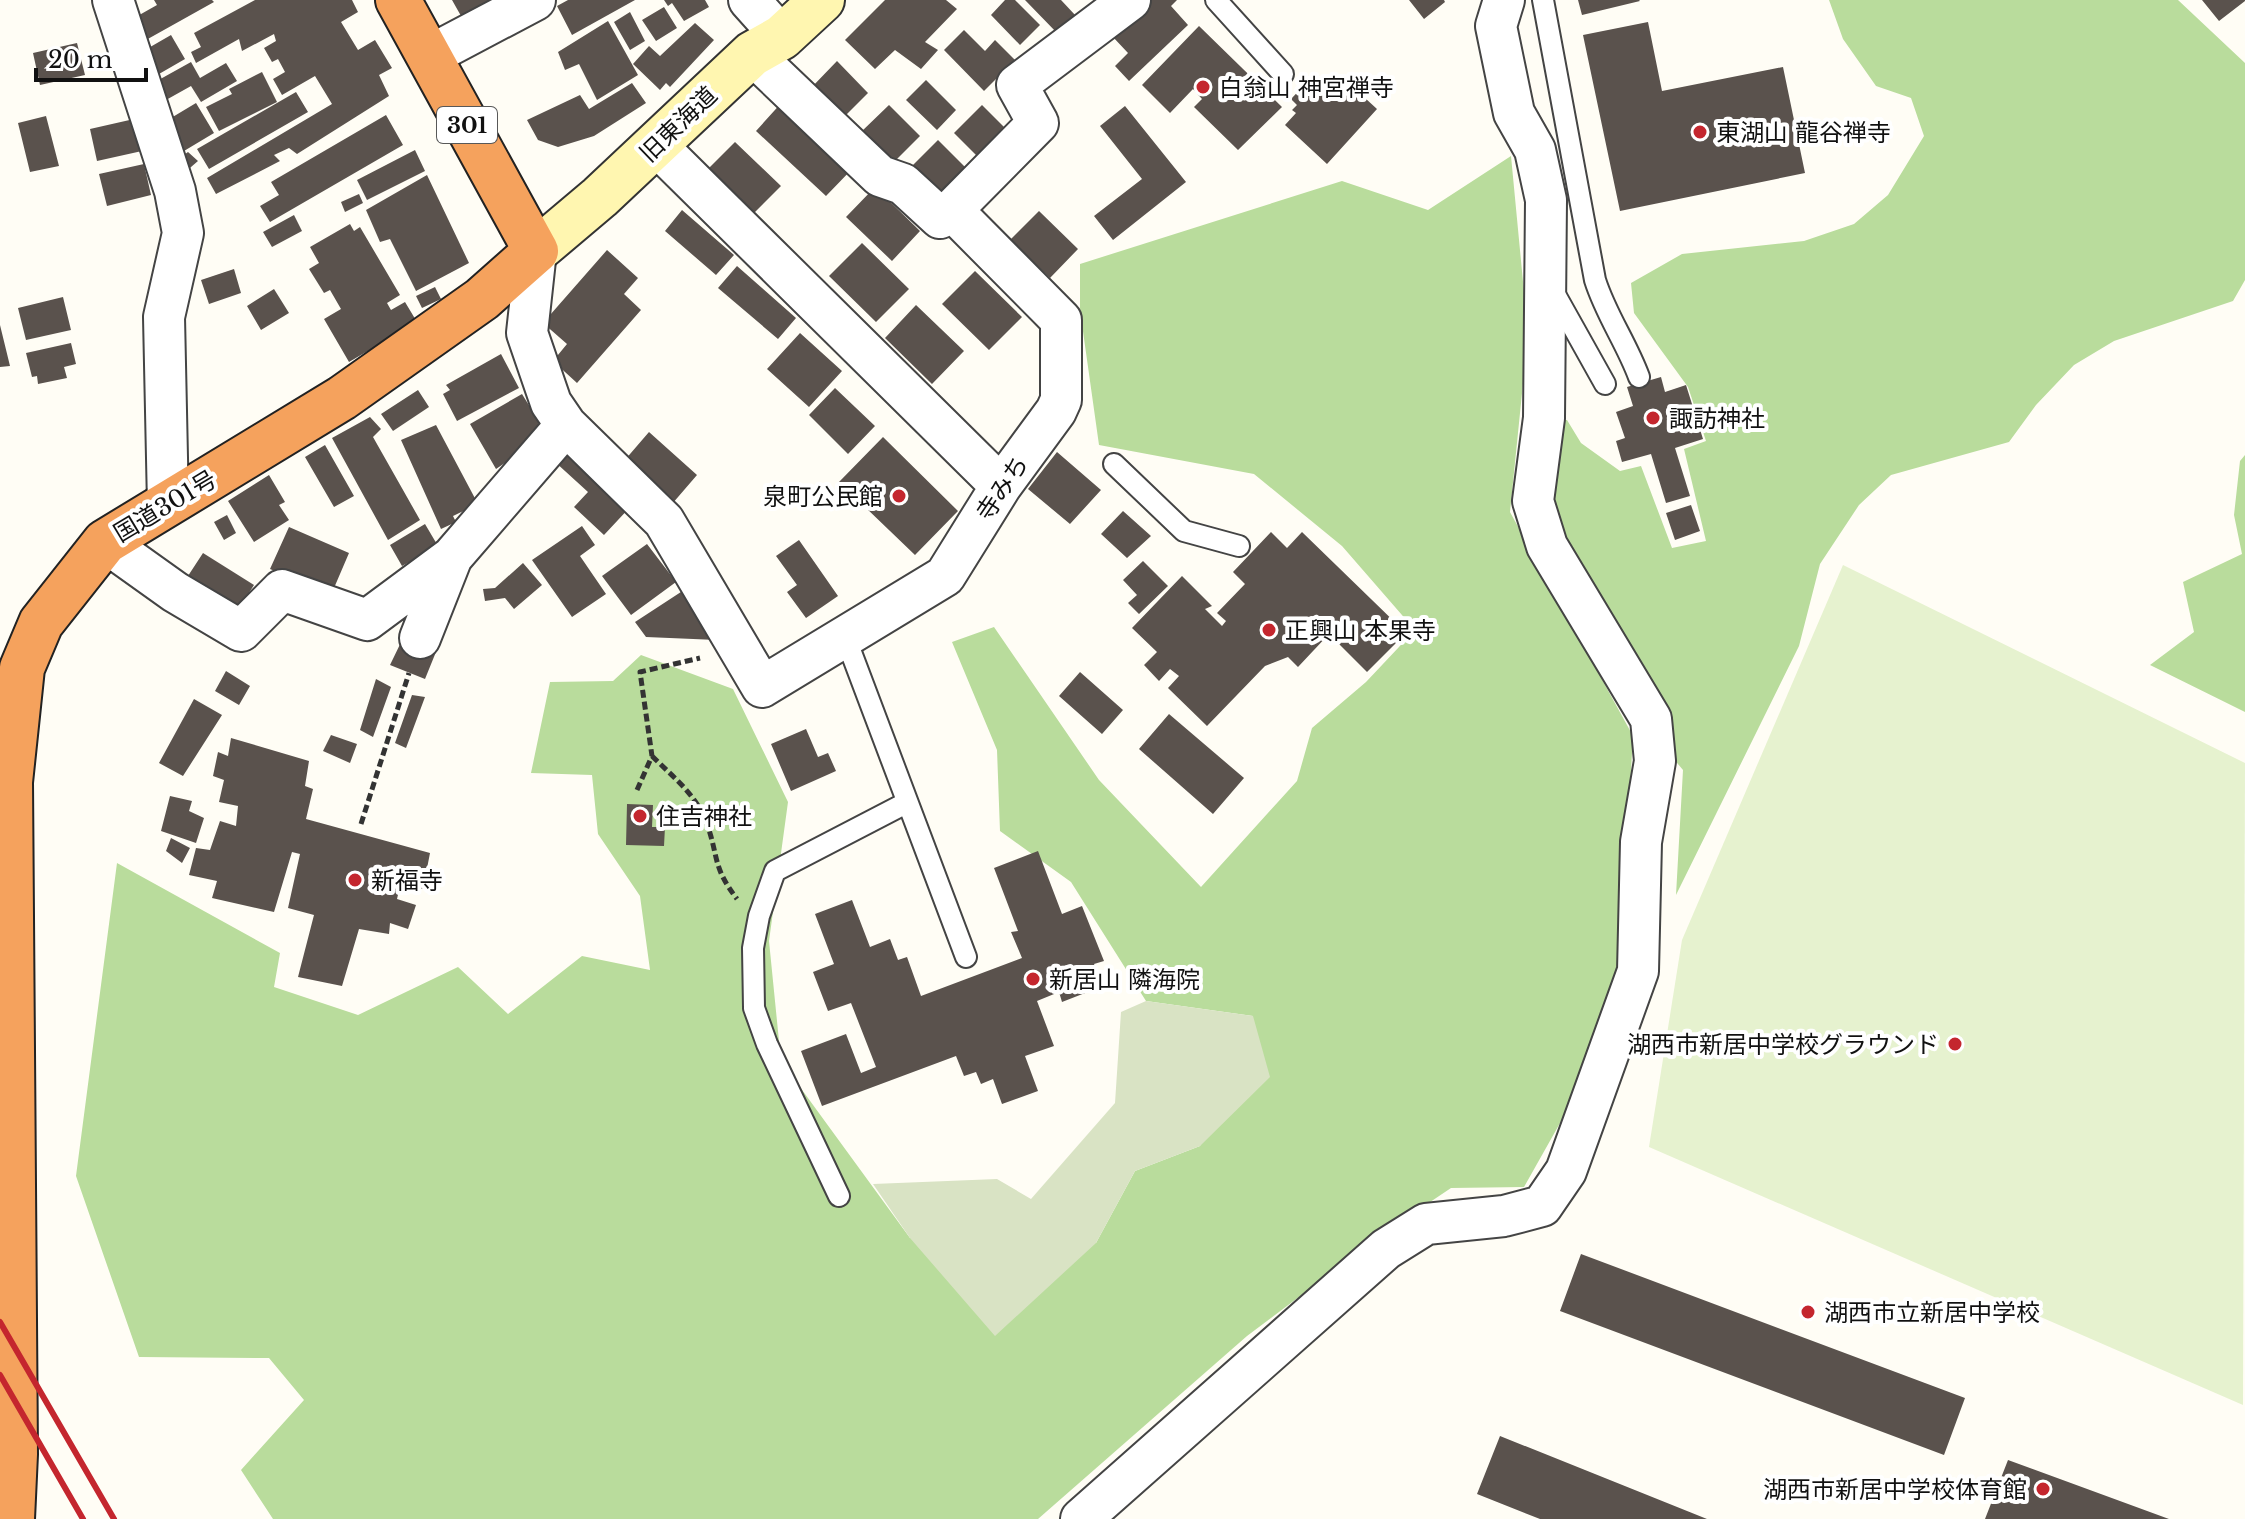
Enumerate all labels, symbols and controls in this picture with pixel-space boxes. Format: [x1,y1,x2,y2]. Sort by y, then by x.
scale bar [36,32,146,82]
text: 20 m [48,45,113,74]
place label: 白翁山 神宮禅寺 [1219,73,1394,102]
marker: 白翁山 神宮禅寺 [1194,78,1212,96]
street label: 旧東海道 [633,80,723,168]
road number: 301 [437,107,497,143]
place label: 東湖山 龍谷禅寺 [1716,118,1891,147]
marker: 東湖山 龍谷禅寺 [1691,123,1709,141]
place label: 諏訪神社 [1669,404,1765,433]
marker: 諏訪神社 [1644,409,1662,427]
street label: 寺みち [970,450,1034,526]
street label: 国道301号 [108,464,222,548]
place label: 泉町公民館 [763,482,883,511]
marker: 泉町公民館 [890,487,908,505]
place label: 正興山 本果寺 [1285,616,1436,645]
marker: 正興山 本果寺 [1260,621,1278,639]
place label: 住吉神社 [656,802,752,831]
marker: 住吉神社 [631,807,649,825]
place label: 新福寺 [371,866,443,895]
marker: 新福寺 [346,871,364,889]
place label: 新居山 隣海院 [1049,965,1200,994]
marker: 新居山 隣海院 [1024,970,1042,988]
place label: 湖西市新居中学校グラウンド [1627,1030,1939,1059]
marker: 湖西市新居中学校グラウンド [1946,1035,1964,1053]
place label: 湖西市立新居中学校 [1824,1298,2040,1327]
marker: 湖西市立新居中学校 [1799,1303,1817,1321]
place label: 湖西市新居中学校体育館 [1763,1475,2027,1504]
marker: 湖西市新居中学校体育館 [2034,1480,2052,1498]

